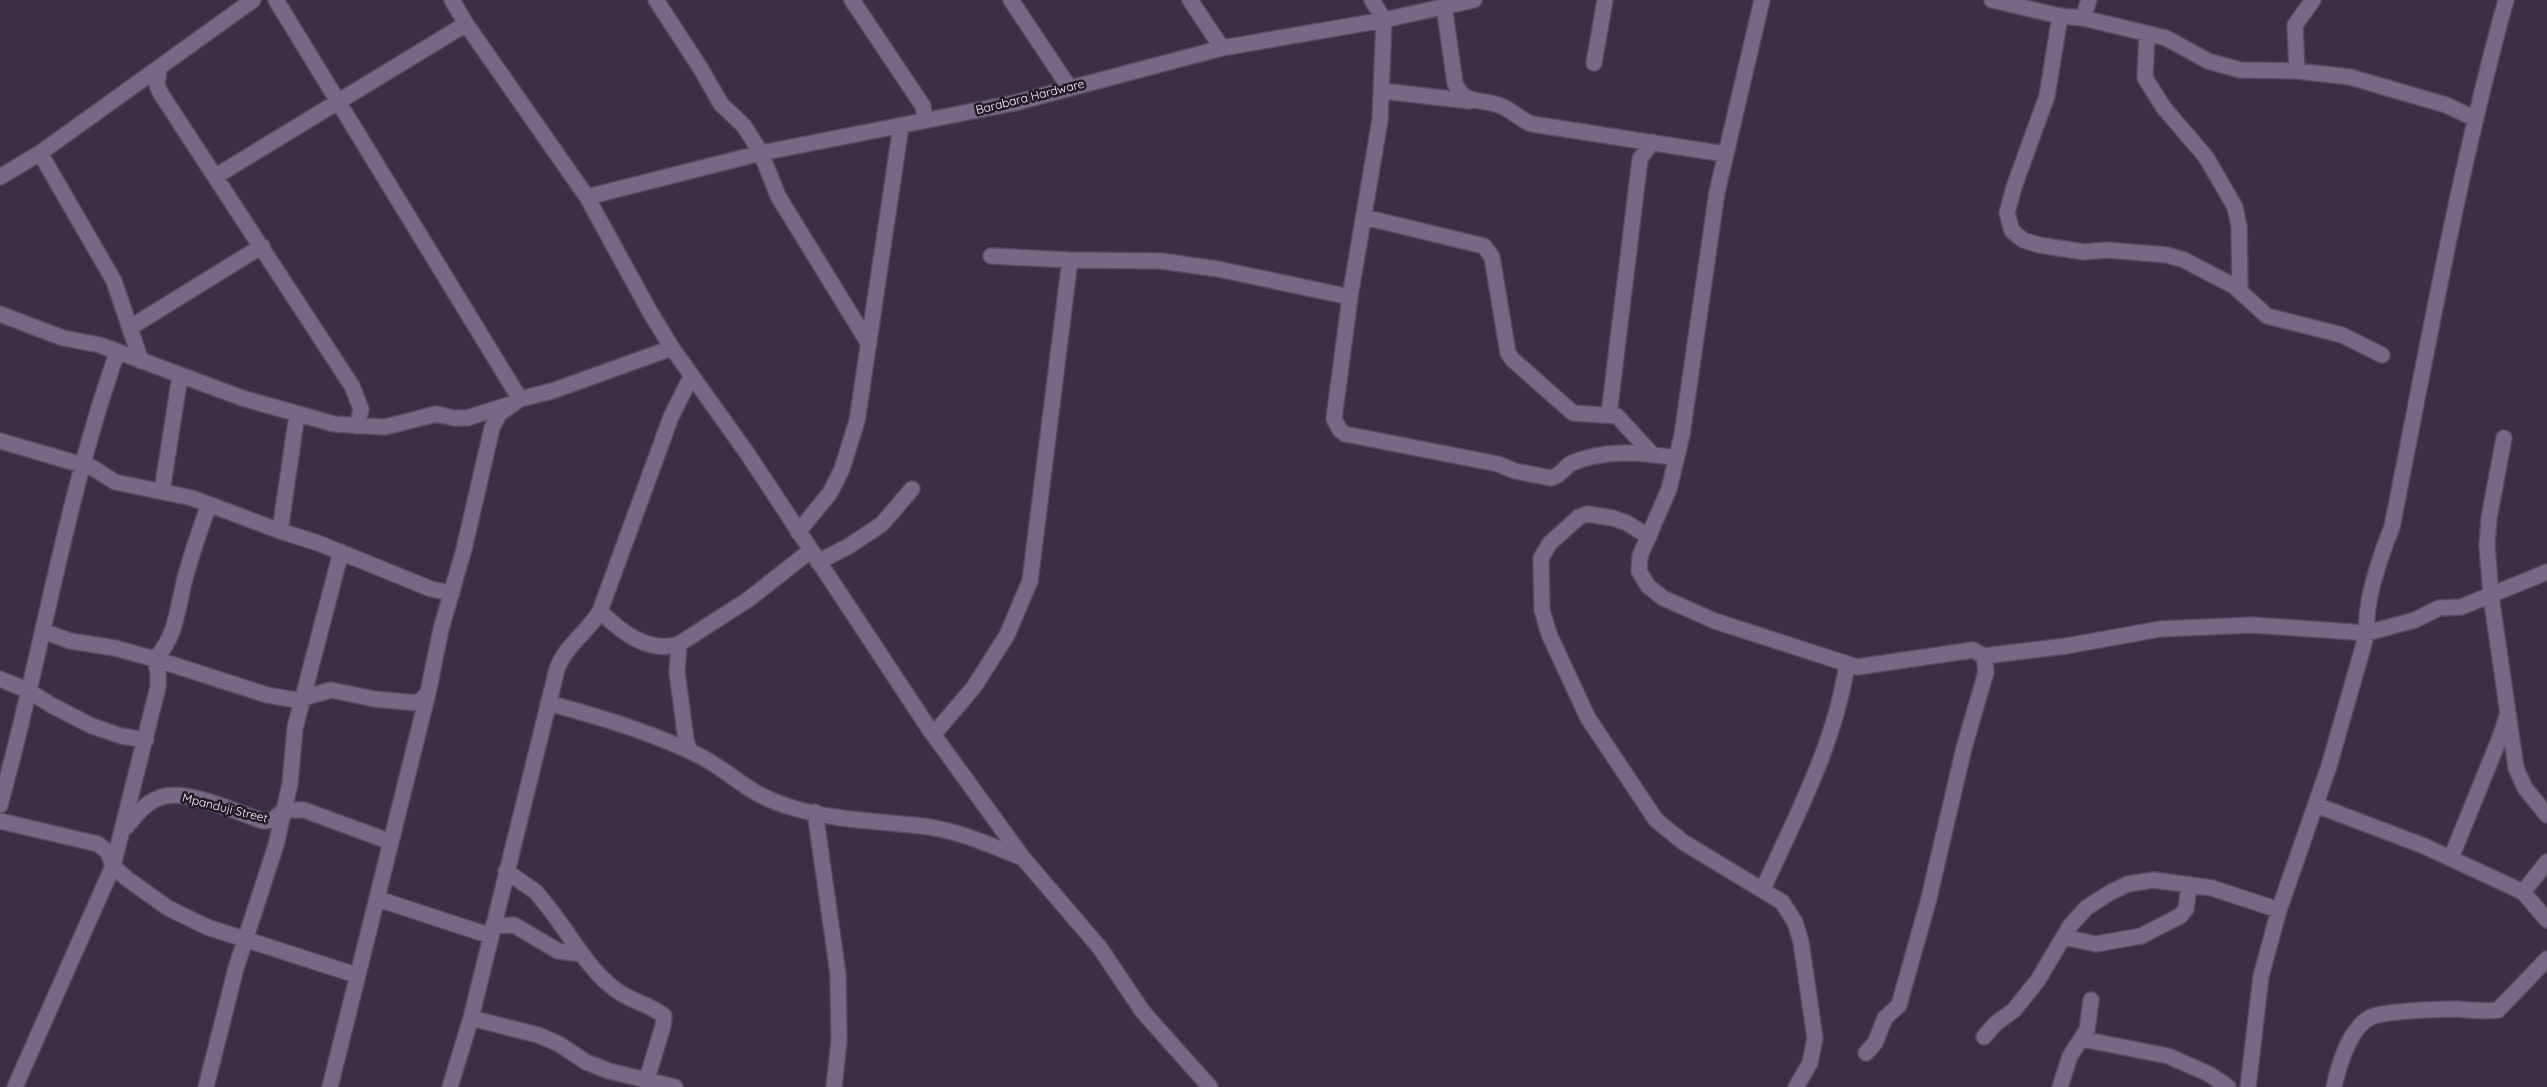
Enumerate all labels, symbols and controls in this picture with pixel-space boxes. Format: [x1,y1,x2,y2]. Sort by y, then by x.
street label: Barabara Hardware [974,76,1086,117]
street label: Mpanduji Street [181,790,269,825]

